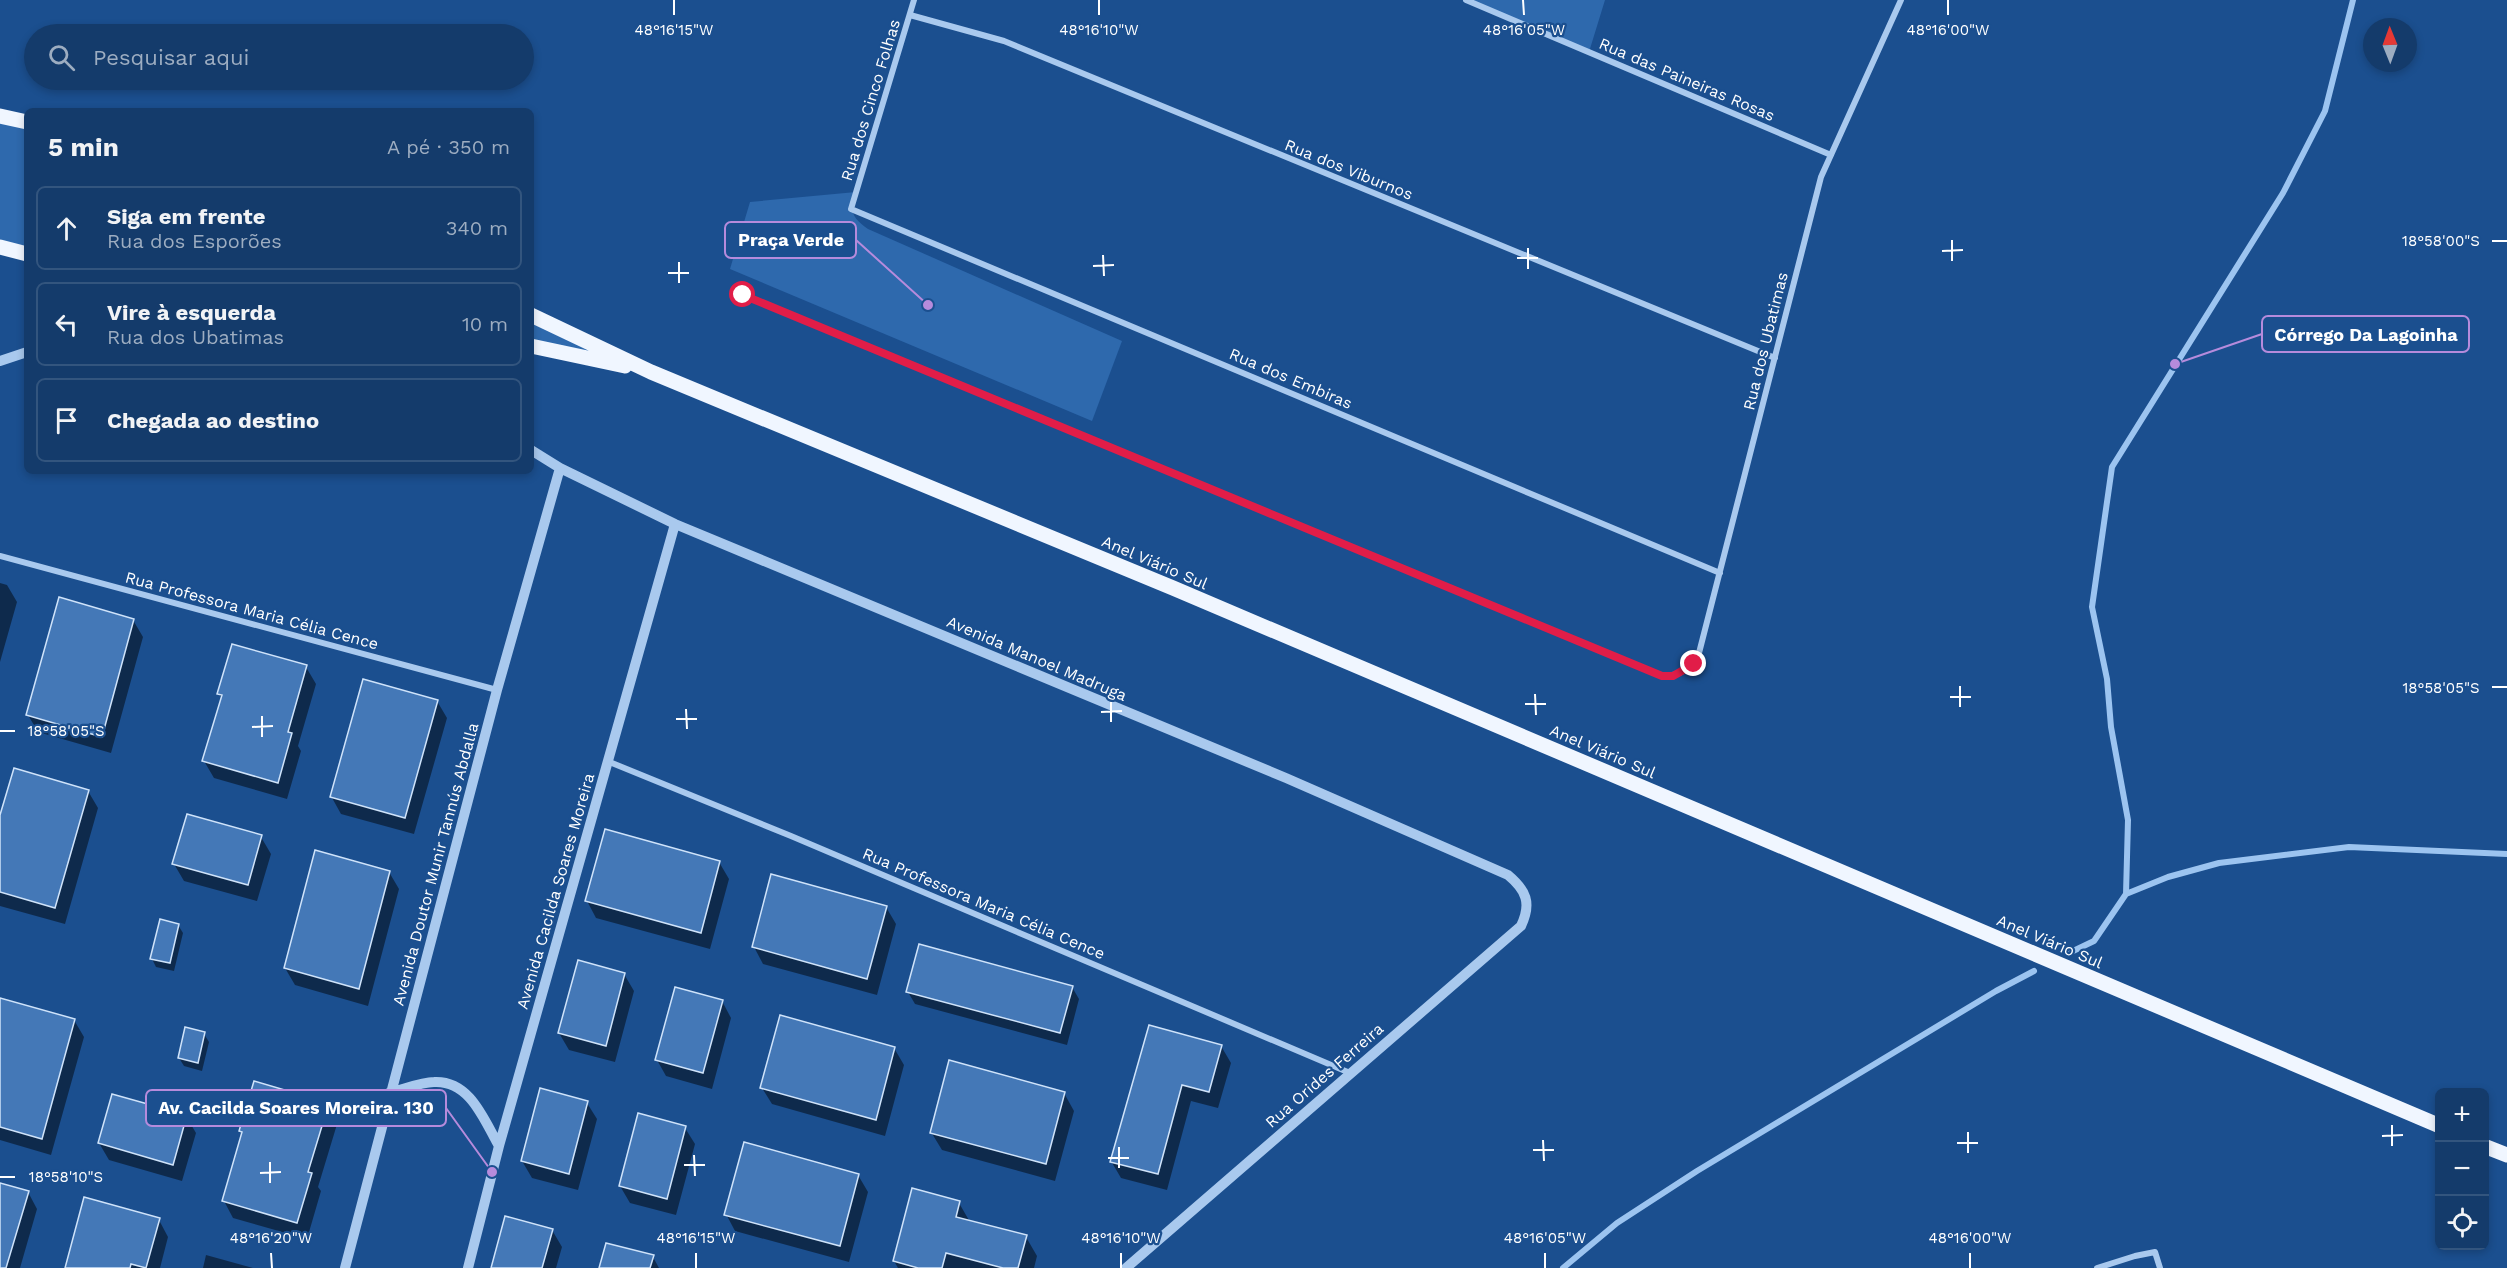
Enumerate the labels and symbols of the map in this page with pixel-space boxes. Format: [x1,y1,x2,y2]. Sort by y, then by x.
street label: Rua dos Cinco Folhas [837,17,904,183]
north arrow [2363,18,2417,72]
text: 48°16'15"W [635,21,713,39]
text: 48°16'10"W [1059,21,1139,39]
text: 48°16'05"W [1483,21,1565,39]
text: 48°16'00"W [1907,21,1989,39]
street label: Rua das Paineiras Rosas [1596,34,1778,125]
street label: Rua dos Viburnos [1282,135,1416,204]
callout: Praça Verde [725,222,856,258]
text: Praça Verde [738,229,844,250]
text: 18°58'00"S [2402,232,2480,250]
street label: Rua dos Ubatimas [1739,270,1792,412]
route start [729,281,755,307]
callout: Córrego Da Lagoinha [2262,316,2469,352]
text: Córrego Da Lagoinha [2274,324,2458,345]
street label: Rua dos Embiras [1227,344,1355,413]
street label: Anel Viário Sul [1099,532,1211,593]
street label: Rua Professora Maria Célia Cence [123,567,381,654]
street label: Avenida Manoel Madruga [944,612,1130,705]
route end [1680,650,1706,676]
text: 18°58'05"S [2402,679,2480,697]
street label: Avenida Doutor Munir Tannús Abdalla [388,721,482,1008]
street label: Anel Viário Sul [1547,721,1659,782]
text: 18°58'05"S [27,722,105,740]
street label: Avenida Cacilda Soares Moreira [513,771,598,1011]
street label: Rua Professora Maria Célia Cence [860,844,1108,963]
street label: Anel Viário Sul [1994,911,2106,972]
street label: Rua Orides Ferreira [1261,1019,1387,1132]
callout: Av. Cacilda Soares Moreira. 130 [146,1090,446,1126]
text: Av. Cacilda Soares Moreira. 130 [158,1097,434,1118]
text: 18°58'10"S [29,1168,103,1186]
text: 48°16'20"W [230,1229,312,1247]
text: 48°16'15"W [657,1229,735,1247]
text: 48°16'10"W [1081,1229,1161,1247]
text: 48°16'05"W [1504,1229,1586,1247]
text: 48°16'00"W [1929,1229,2011,1247]

